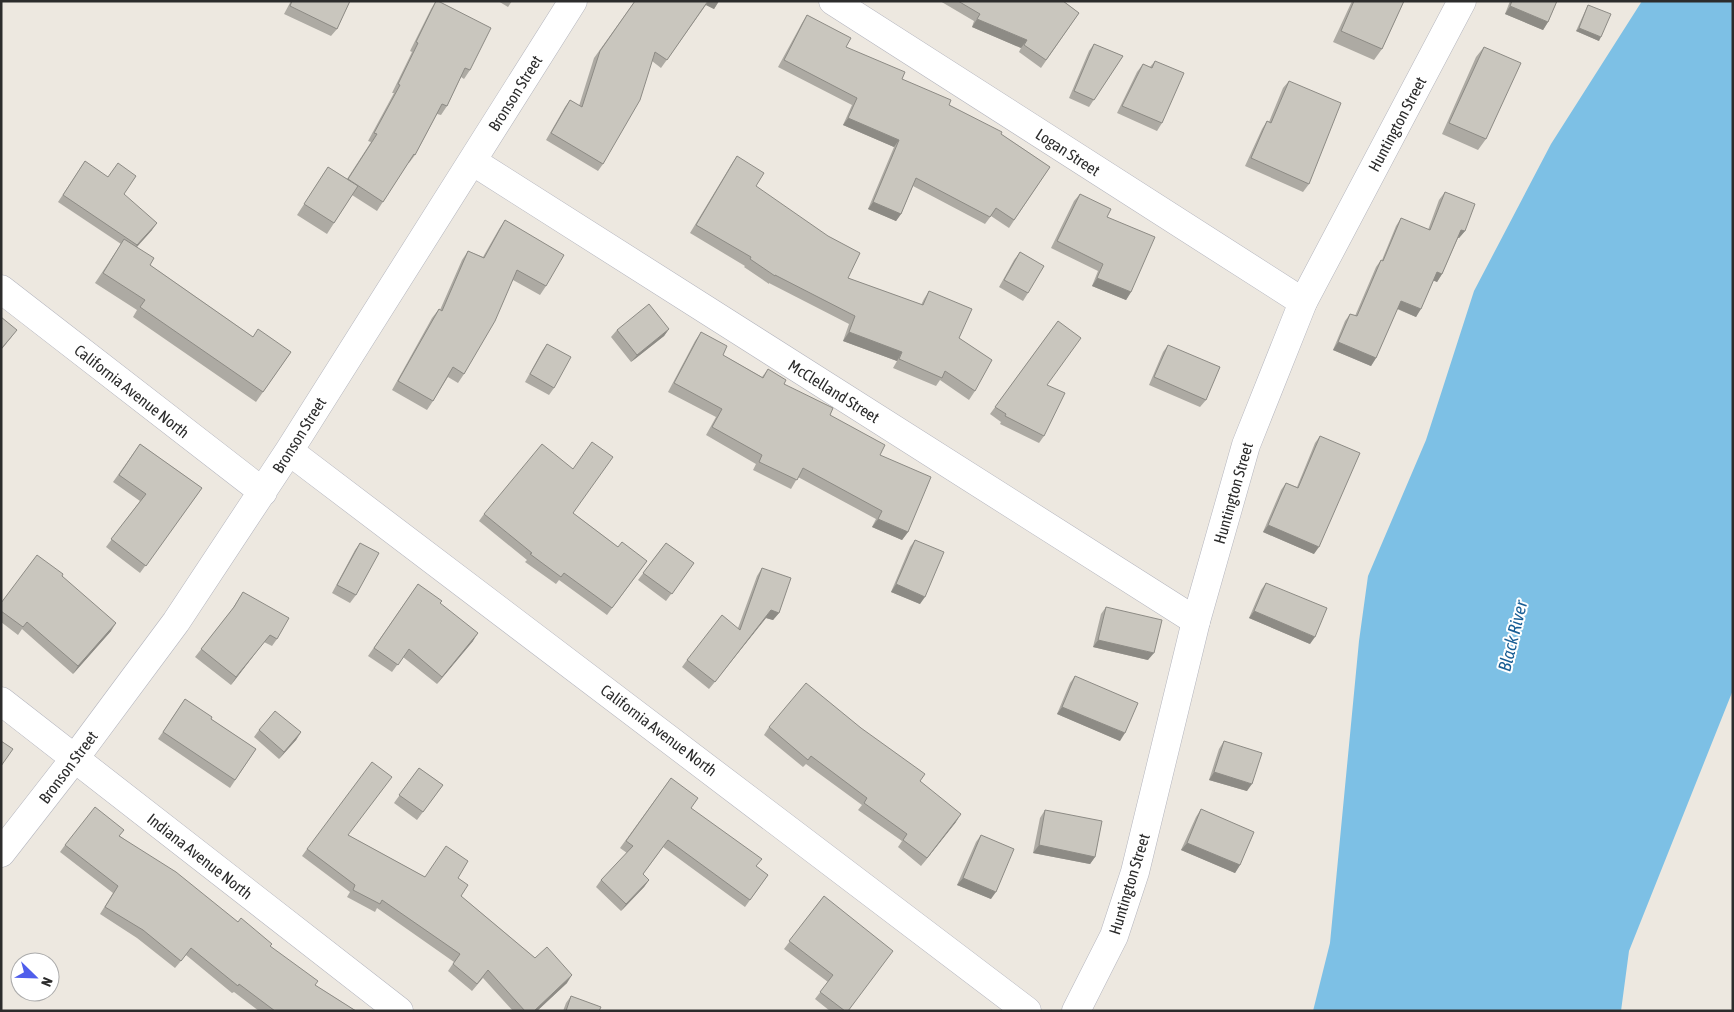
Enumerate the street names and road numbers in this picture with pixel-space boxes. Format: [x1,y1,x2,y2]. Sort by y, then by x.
street label: Bronson Street [485,52,546,134]
street label: Huntington Street [1364,73,1431,175]
street label: Logan Street [1032,125,1104,180]
street label: California Avenue North [71,341,193,441]
street label: McClelland Street [785,356,883,426]
street label: Bronson Street [269,394,330,476]
street label: Huntington Street [1210,440,1257,546]
street label: California Avenue North [597,680,721,780]
street label: Bronson Street [35,727,101,807]
street label: Indiana Avenue North [144,809,256,903]
street label: Huntington Street [1105,831,1154,937]

